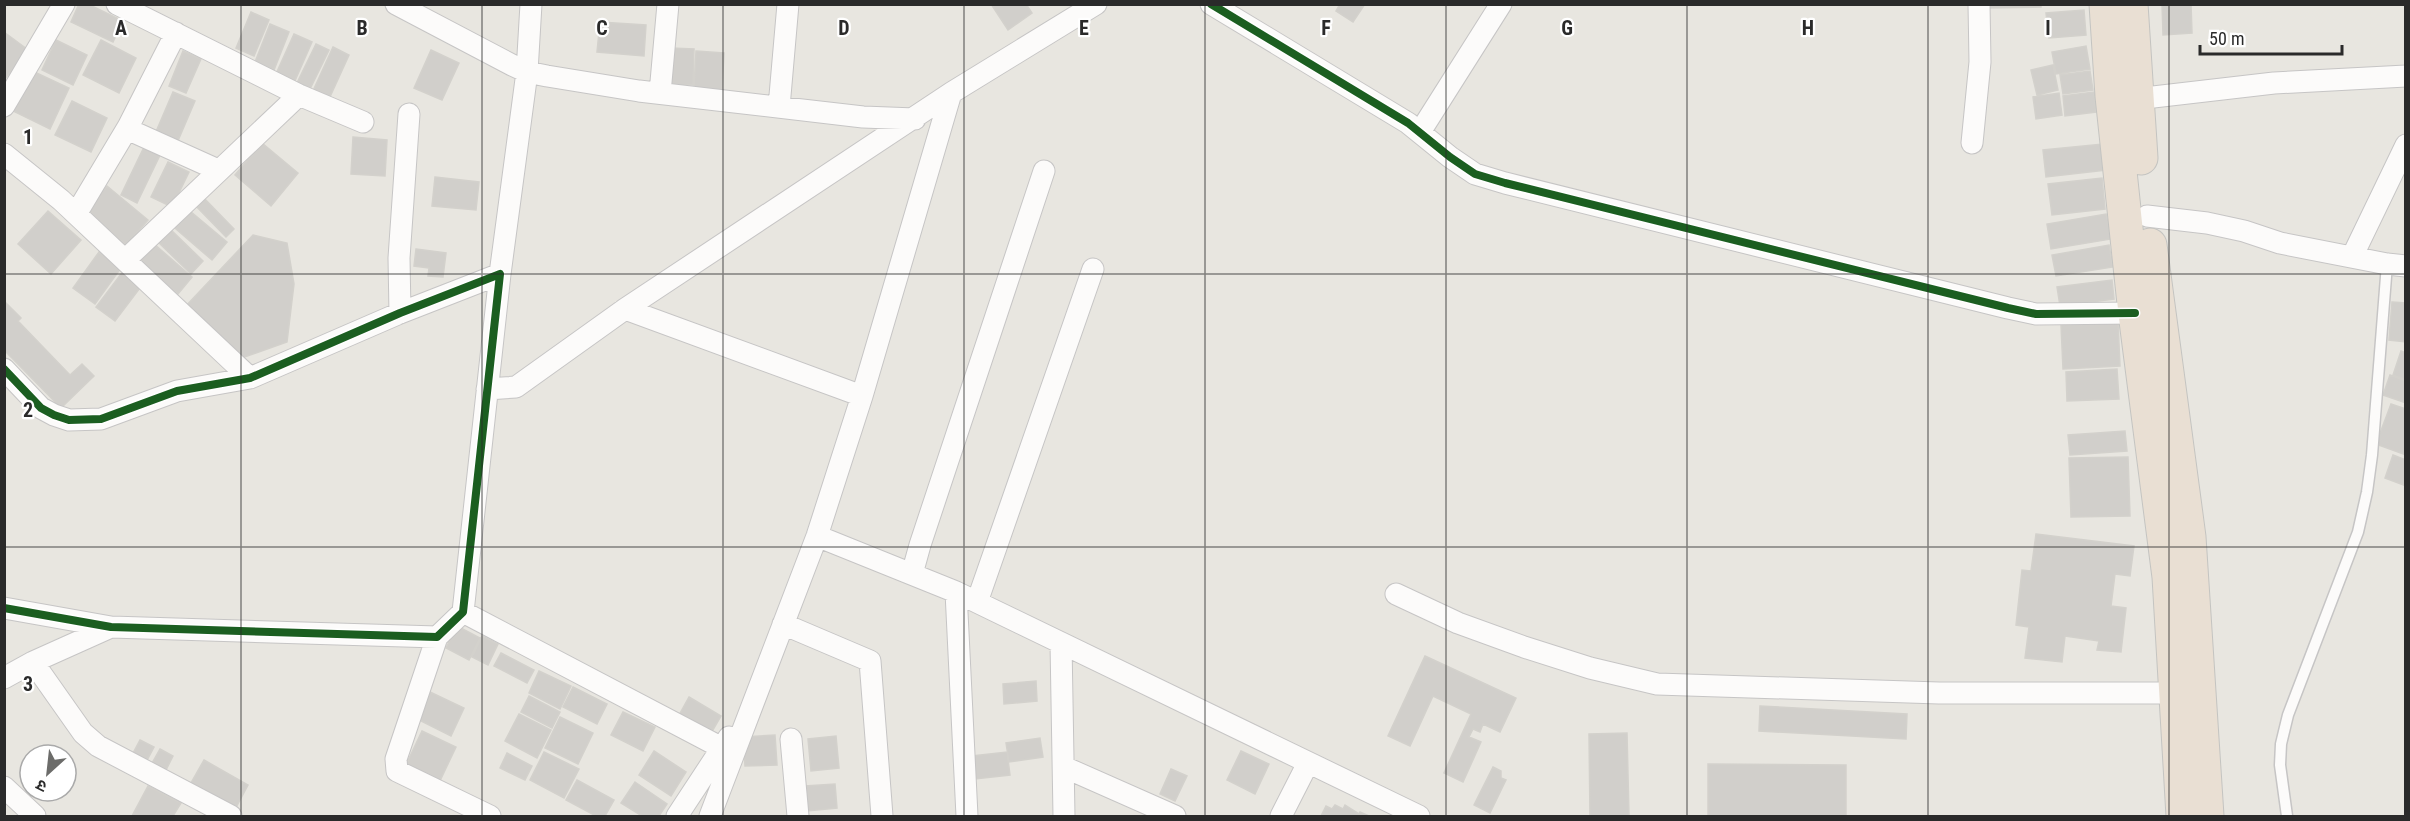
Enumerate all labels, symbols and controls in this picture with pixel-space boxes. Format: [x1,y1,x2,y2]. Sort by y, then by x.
text: A [115,16,127,40]
text: B [356,16,368,40]
text: C [596,16,608,40]
text: D [838,16,850,40]
text: E [1079,16,1089,40]
text: F [1321,16,1331,40]
text: G [1561,16,1573,40]
text: H [1802,16,1814,40]
text: I [2045,16,2051,40]
scale bar [2200,18,2342,56]
text: 50 m [2209,28,2244,49]
text: 1 [23,125,33,149]
text: 2 [23,398,33,422]
text: 3 [23,672,33,696]
north arrow [18,743,78,803]
text: उ [32,775,50,797]

